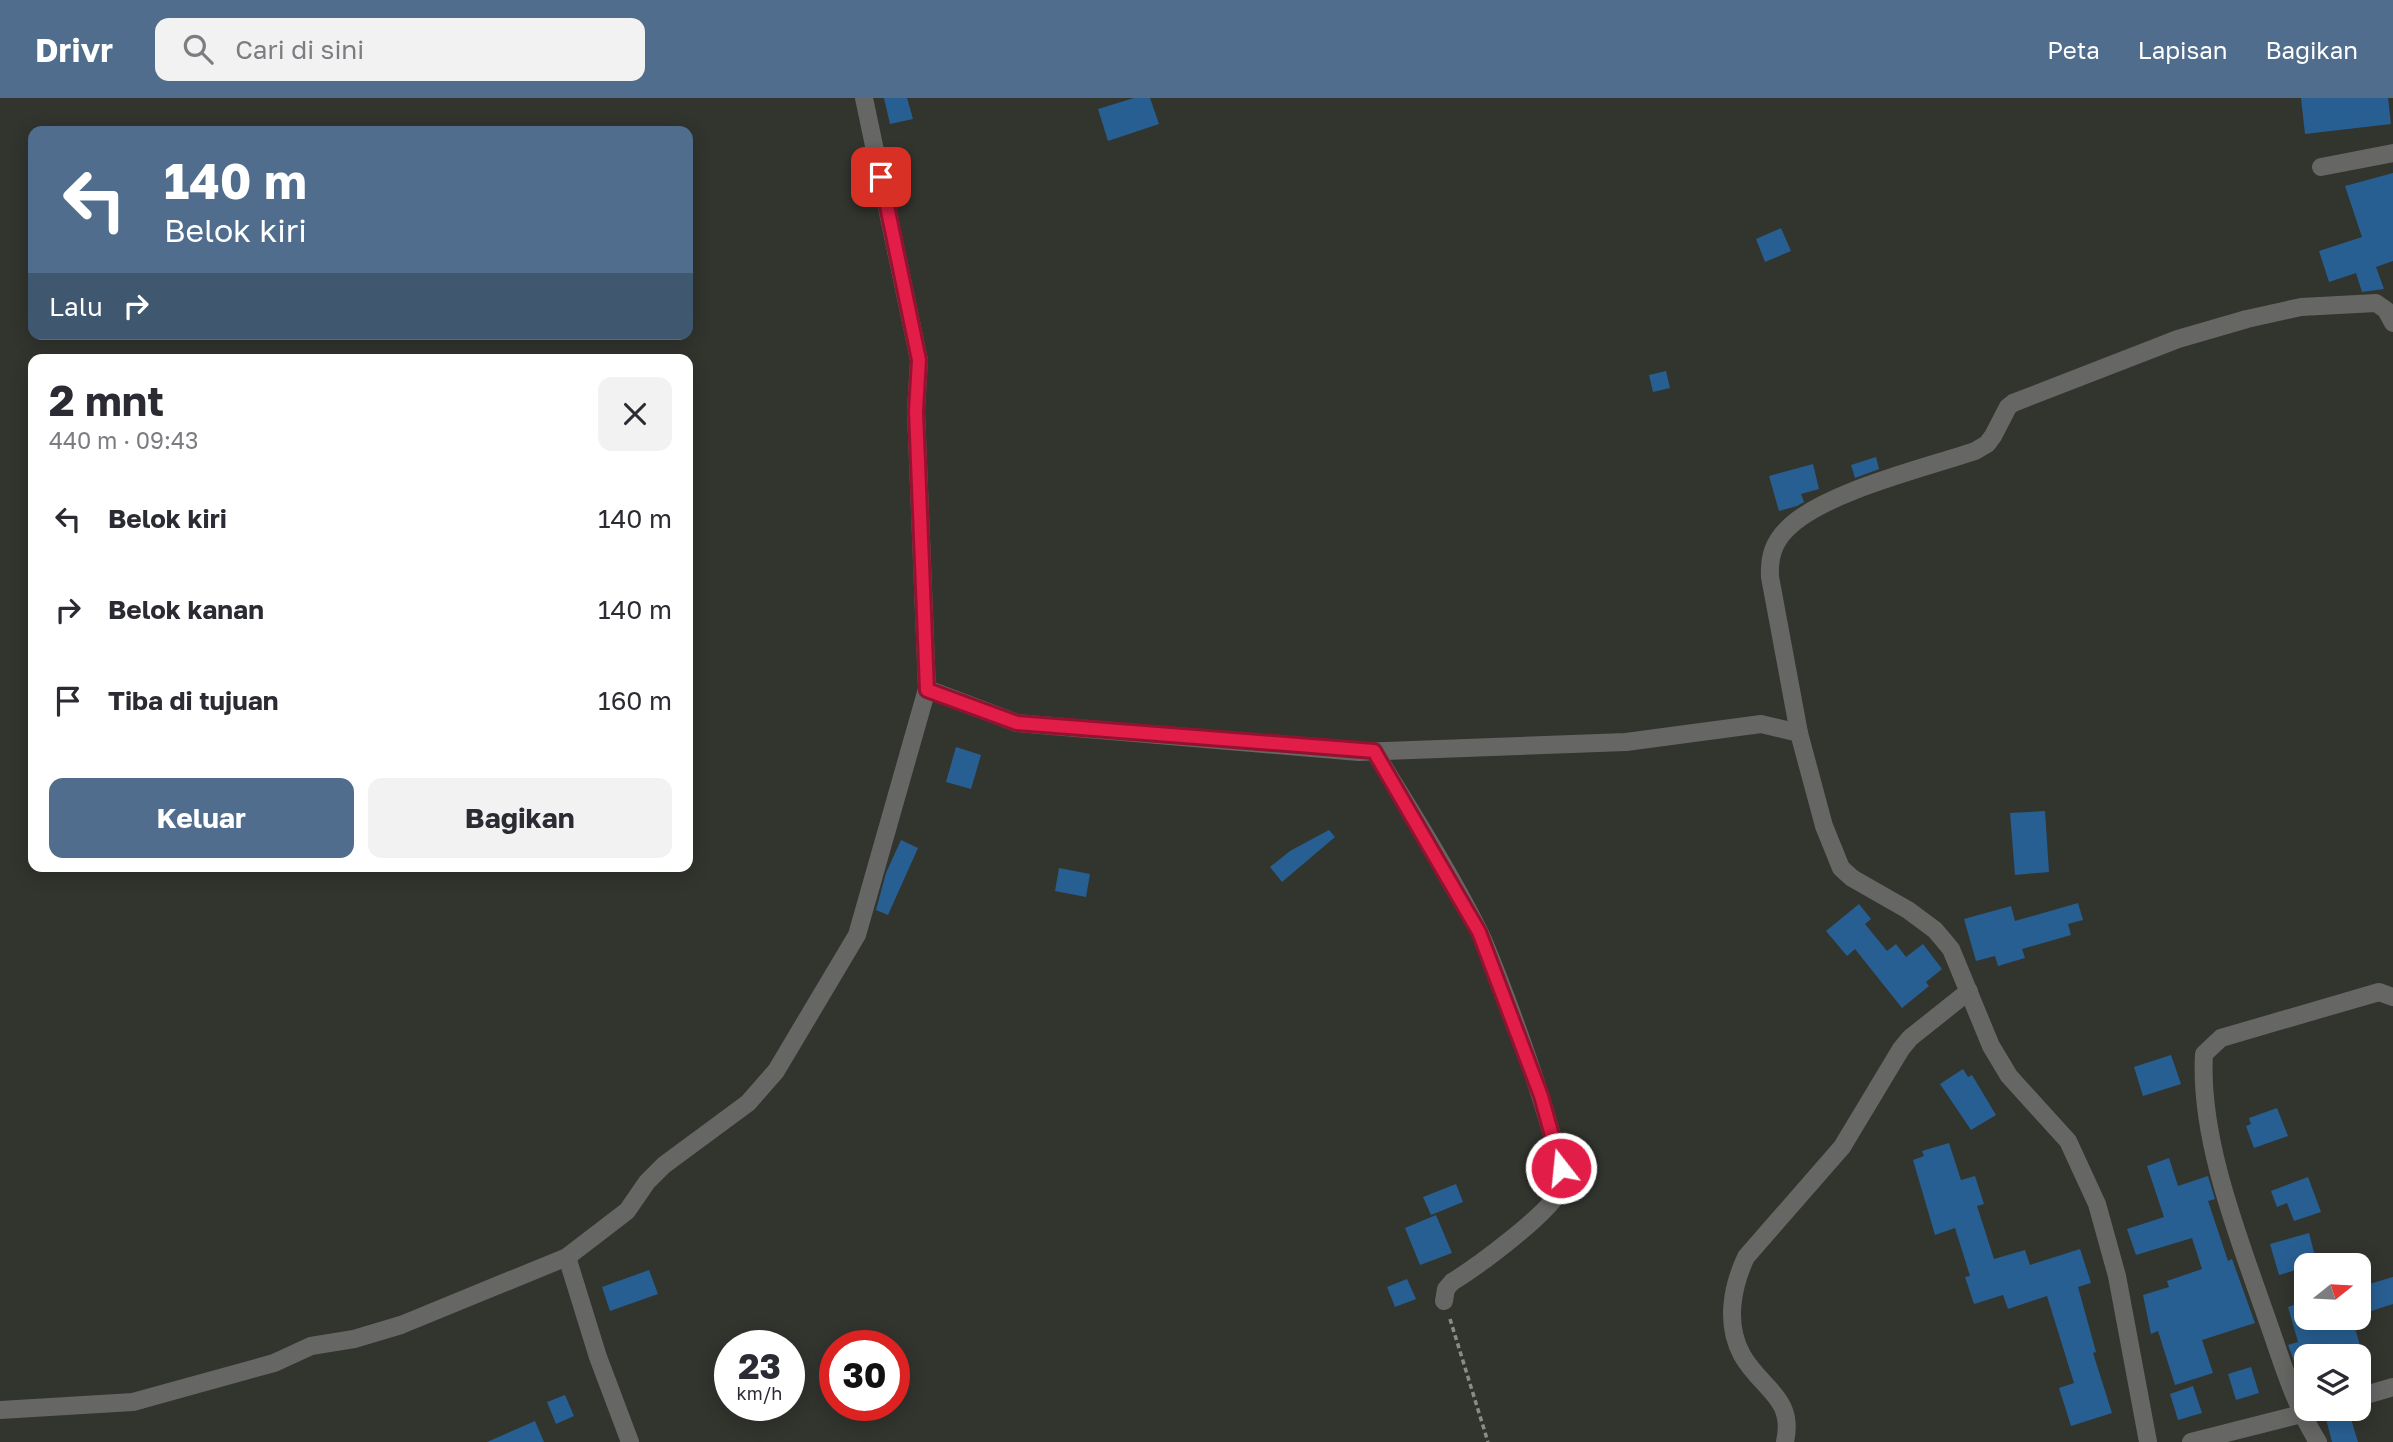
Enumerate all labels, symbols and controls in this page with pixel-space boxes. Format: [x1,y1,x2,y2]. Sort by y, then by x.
search box [155,18,645,81]
text: Drivr [35,30,113,69]
icon: search [179,30,217,68]
text: Cari di sini [235,34,364,65]
text: Peta [2047,35,2100,64]
text: Lapisan [2138,35,2228,64]
text: Bagikan [2266,35,2358,64]
pin [851,147,911,207]
text: 140 m [164,151,307,210]
icon: left [49,154,140,245]
icon: arrive [862,158,900,196]
text: Belok kiri [164,211,307,249]
icon: right [117,287,155,325]
text: Lalu [49,291,103,322]
text: 2 mnt [49,375,164,425]
button: close [598,377,672,451]
text: 440 m · 09:43 [49,426,198,454]
icon: left [49,500,87,538]
text: Belok kiri [108,503,227,534]
text: 140 m [598,503,672,534]
icon: right [49,591,87,629]
text: Belok kanan [108,594,264,625]
text: 140 m [598,594,672,625]
icon: arrive [49,682,87,720]
text: Tiba di tujuan [108,685,278,716]
text: 160 m [598,685,672,716]
button: Keluar [49,778,354,858]
button: Bagikan [368,778,672,858]
position arrow [1524,1131,1598,1205]
north arrow [2294,1253,2371,1330]
map controls [2294,1253,2371,1421]
speed limit sign: 30 [819,1330,910,1421]
button: layers [2294,1344,2371,1421]
text: 23 [738,1345,781,1387]
text: km/h [737,1382,782,1404]

